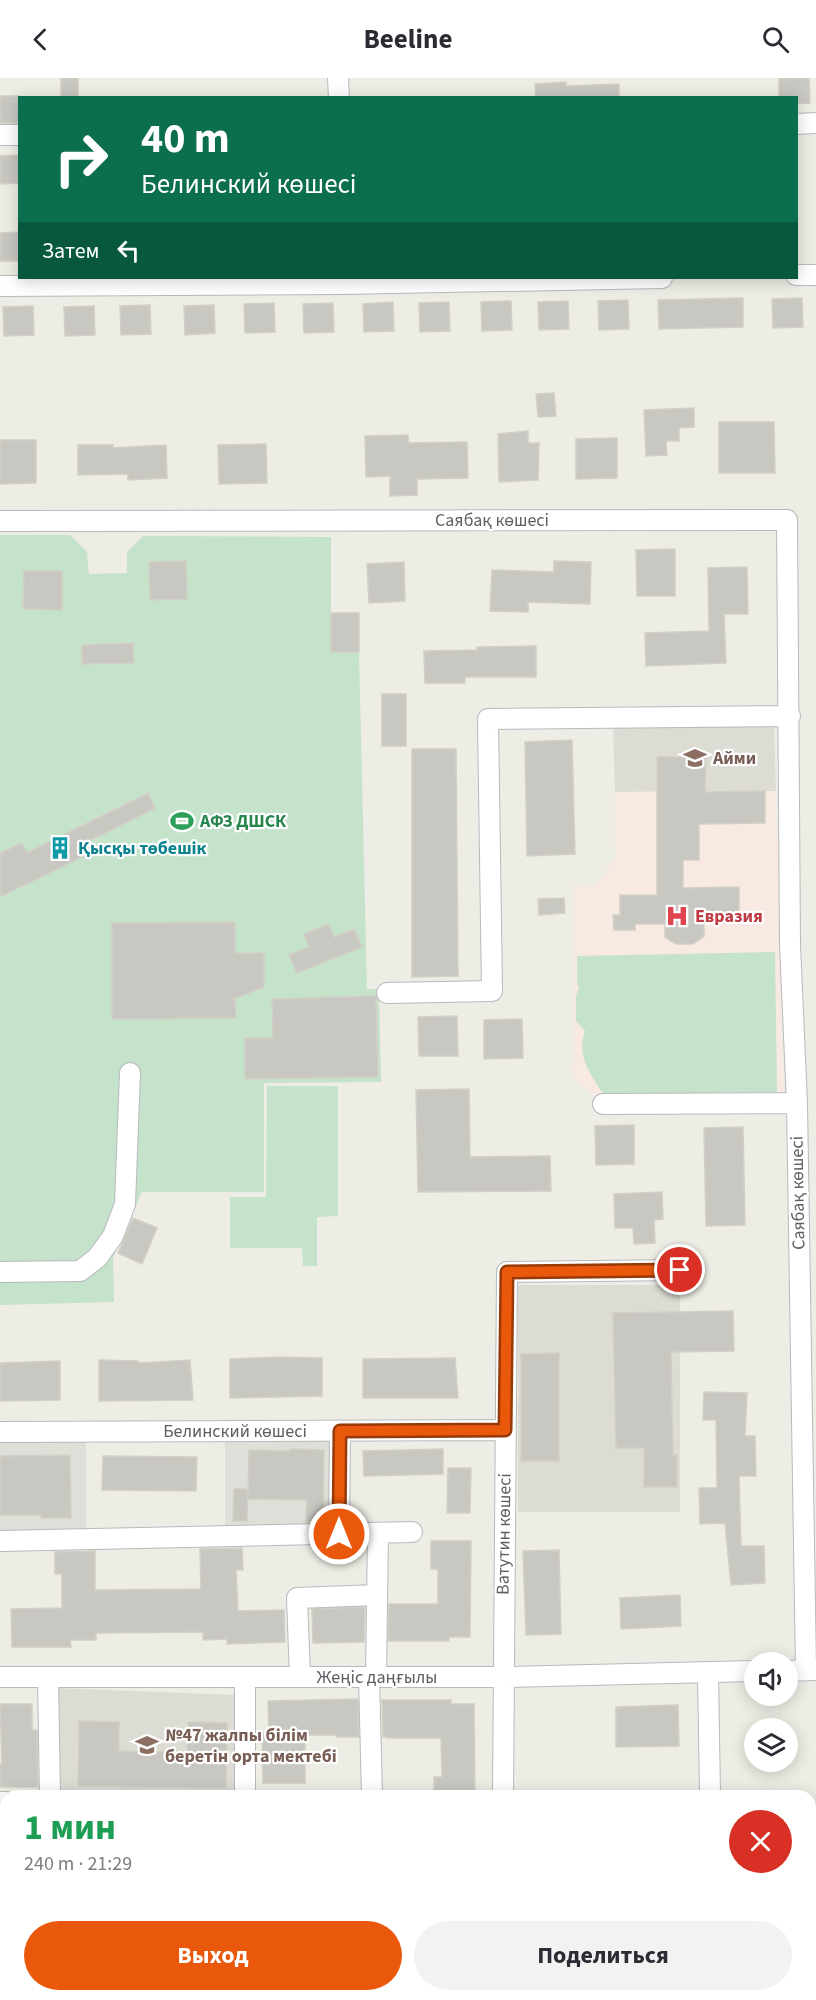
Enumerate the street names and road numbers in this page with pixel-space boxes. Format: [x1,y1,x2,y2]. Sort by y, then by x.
street label: Саябақ көшесі [435,508,549,533]
street label: Саябақ көшесі [785,1136,811,1250]
street label: Белинский көшесі [163,1419,307,1444]
street label: Ватутин көшесі [490,1473,518,1595]
street label: Жеңіс даңғылы [317,1665,437,1690]

